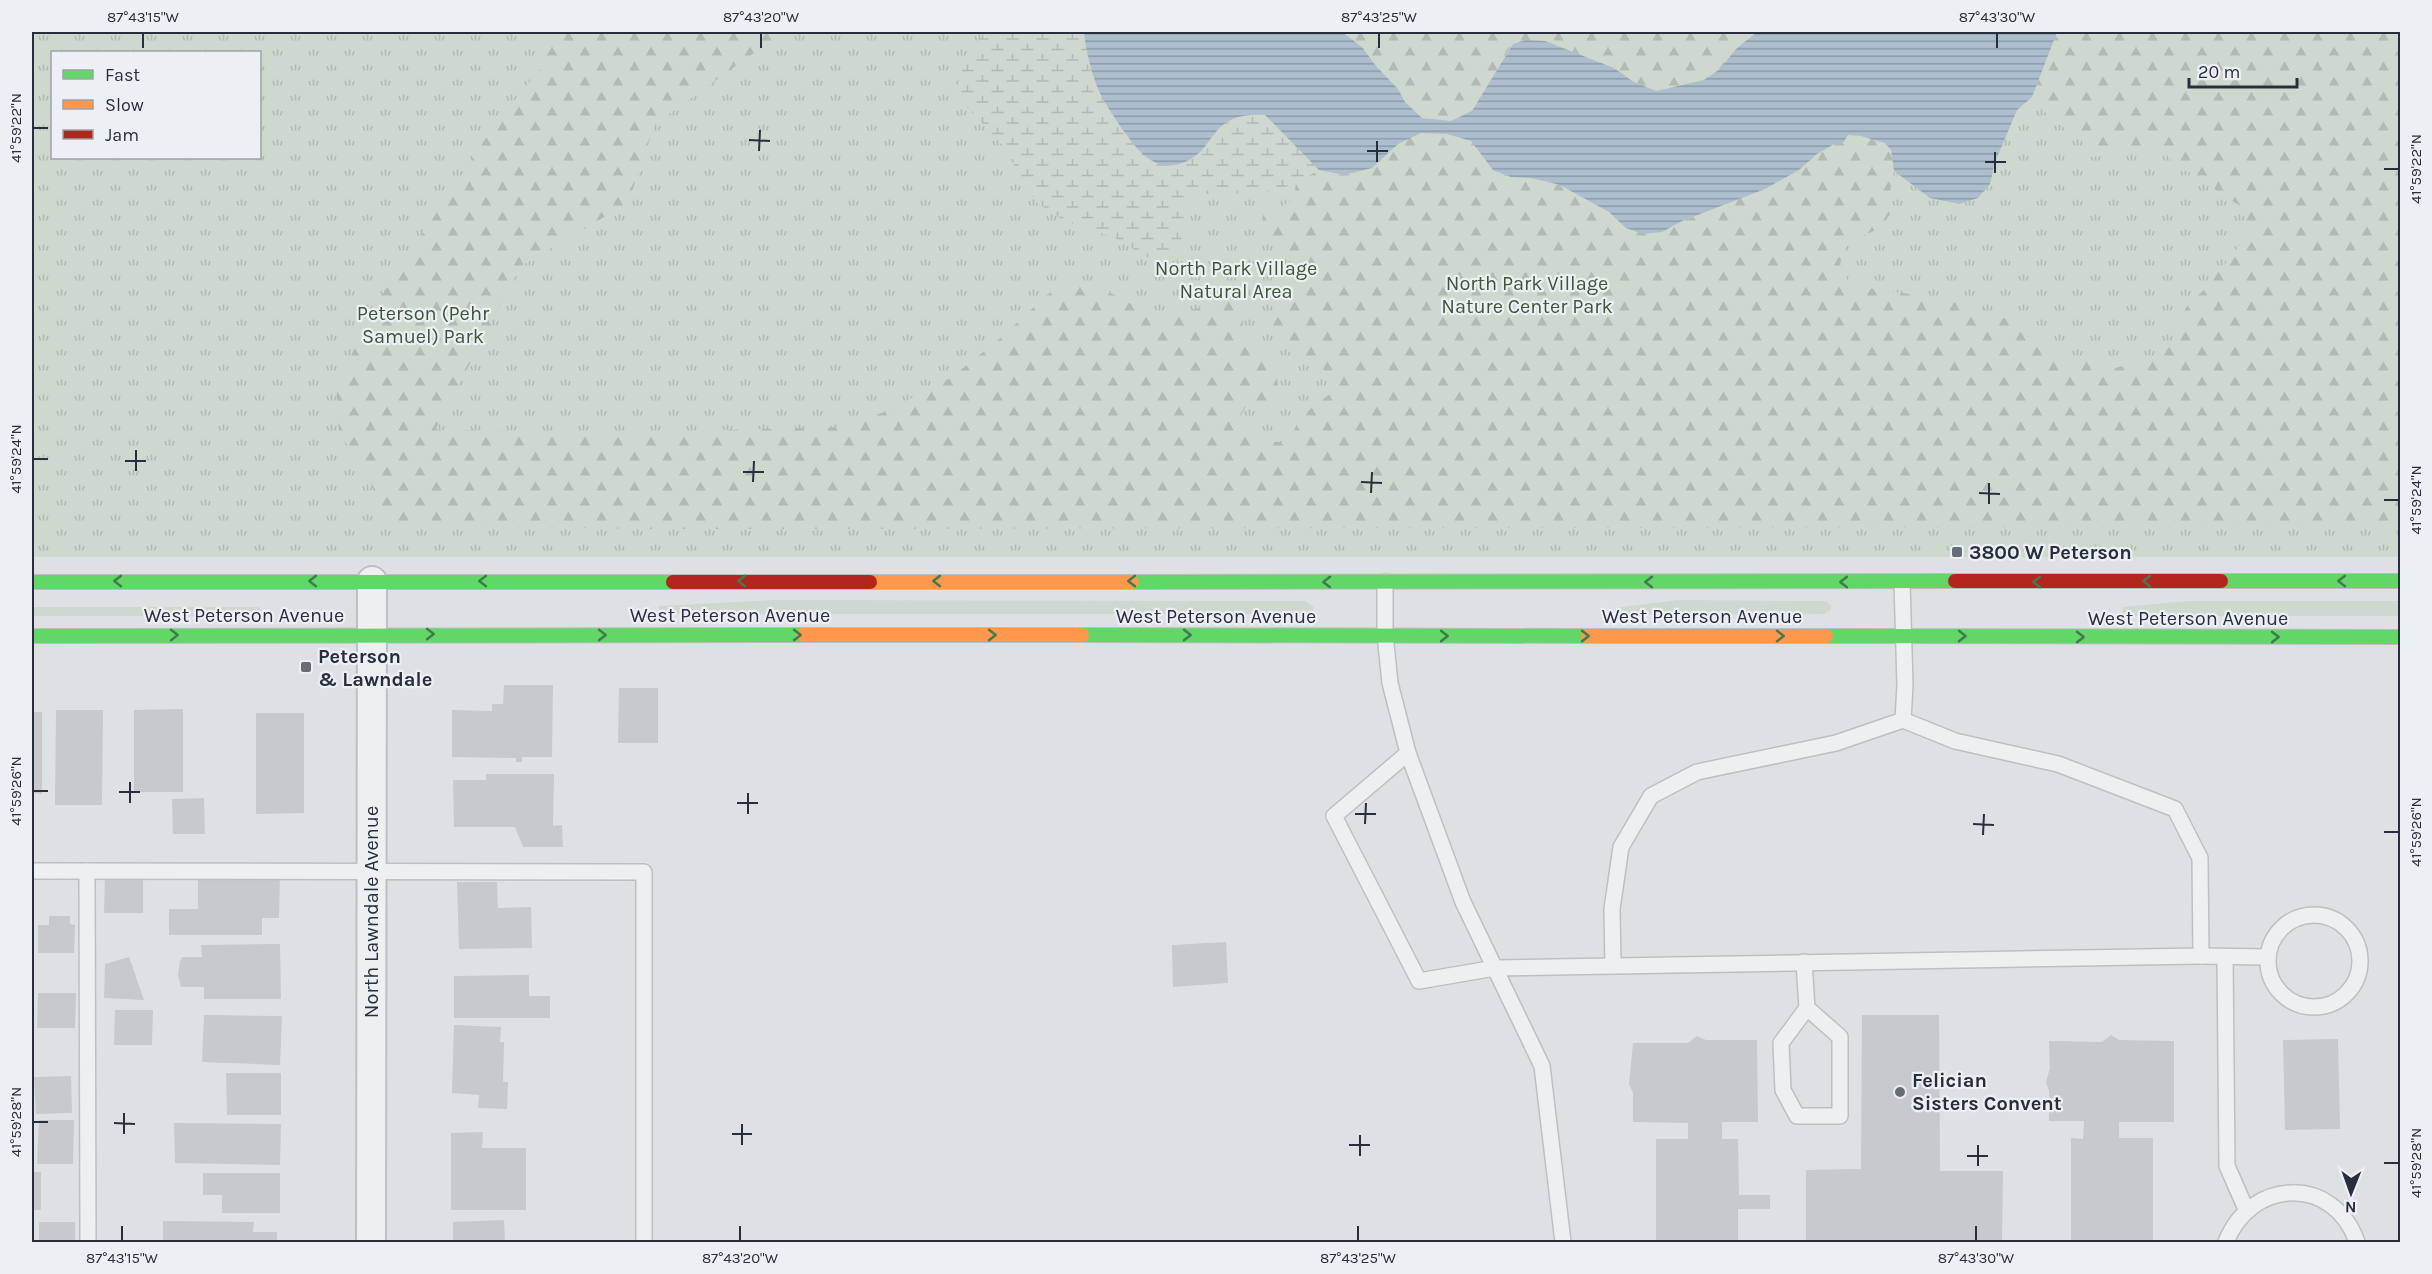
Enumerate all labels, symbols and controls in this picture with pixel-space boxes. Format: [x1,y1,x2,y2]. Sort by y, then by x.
text: 87°43'15"W [107,8,180,26]
text: 87°43'20"W [723,8,800,26]
text: 87°43'25"W [1341,8,1417,26]
text: 87°43'30"W [1959,8,2036,26]
legend [51,51,261,159]
scale bar [2189,51,2297,89]
text: 20 m [2198,61,2240,83]
text: Fast [105,64,140,86]
text: 41°59'22"N [7,93,25,163]
text: Slow [105,94,144,116]
text: Jam [105,124,139,146]
text: 41°59'22"N [2407,134,2425,204]
park label: North Park Village Natural Area [1155,257,1317,303]
park label: North Park Village Nature Center Park [1441,272,1613,318]
park label: Peterson (Pehr Samuel) Park [357,302,490,348]
text: 41°59'24"N [7,424,25,494]
text: 41°59'24"N [2407,465,2425,535]
place label: 3800 W Peterson [1969,541,2132,564]
marker: 3800 W Peterson [1950,545,1964,559]
one-way arrow [114,575,123,588]
one-way arrow [309,575,318,587]
one-way arrow [479,575,488,587]
one-way arrow [737,575,746,587]
one-way arrow [932,575,941,587]
one-way arrow [1127,575,1136,587]
one-way arrow [2143,575,2152,587]
one-way arrow [2338,575,2347,587]
one-way arrow [1322,576,1331,588]
one-way arrow [1644,576,1653,588]
one-way arrow [1839,576,1848,588]
one-way arrow [2032,576,2041,588]
street label: West Peterson Avenue [144,604,344,627]
street label: West Peterson Avenue [630,604,830,627]
street label: West Peterson Avenue [1116,605,1316,628]
street label: West Peterson Avenue [1602,605,1802,628]
street label: West Peterson Avenue [2088,607,2288,630]
one-way arrow [426,628,435,640]
one-way arrow [169,629,178,641]
one-way arrow [597,629,606,641]
one-way arrow [792,629,801,641]
one-way arrow [987,629,996,641]
one-way arrow [1182,629,1191,641]
one-way arrow [1439,630,1448,642]
one-way arrow [1580,630,1589,642]
one-way arrow [1775,630,1784,642]
one-way arrow [1958,630,1967,643]
one-way arrow [2075,631,2084,643]
one-way arrow [2270,631,2279,643]
place label: Peterson & Lawndale [318,645,432,691]
marker: Peterson & Lawndale [299,660,313,674]
text: 41°59'26"N [7,756,25,826]
text: 41°59'26"N [2407,797,2425,867]
street label: North Lawndale Avenue [360,806,383,1018]
place label: Felician Sisters Convent [1912,1069,2062,1115]
marker: Felician Sisters Convent [1893,1085,1907,1099]
text: 41°59'28"N [7,1087,25,1157]
text: 41°59'28"N [2407,1128,2425,1198]
north arrow [2321,1163,2381,1223]
text: N [2345,1198,2357,1217]
text: 87°43'15"W [86,1249,159,1267]
text: 87°43'20"W [702,1249,779,1267]
text: 87°43'25"W [1320,1249,1396,1267]
text: 87°43'30"W [1938,1249,2015,1267]

